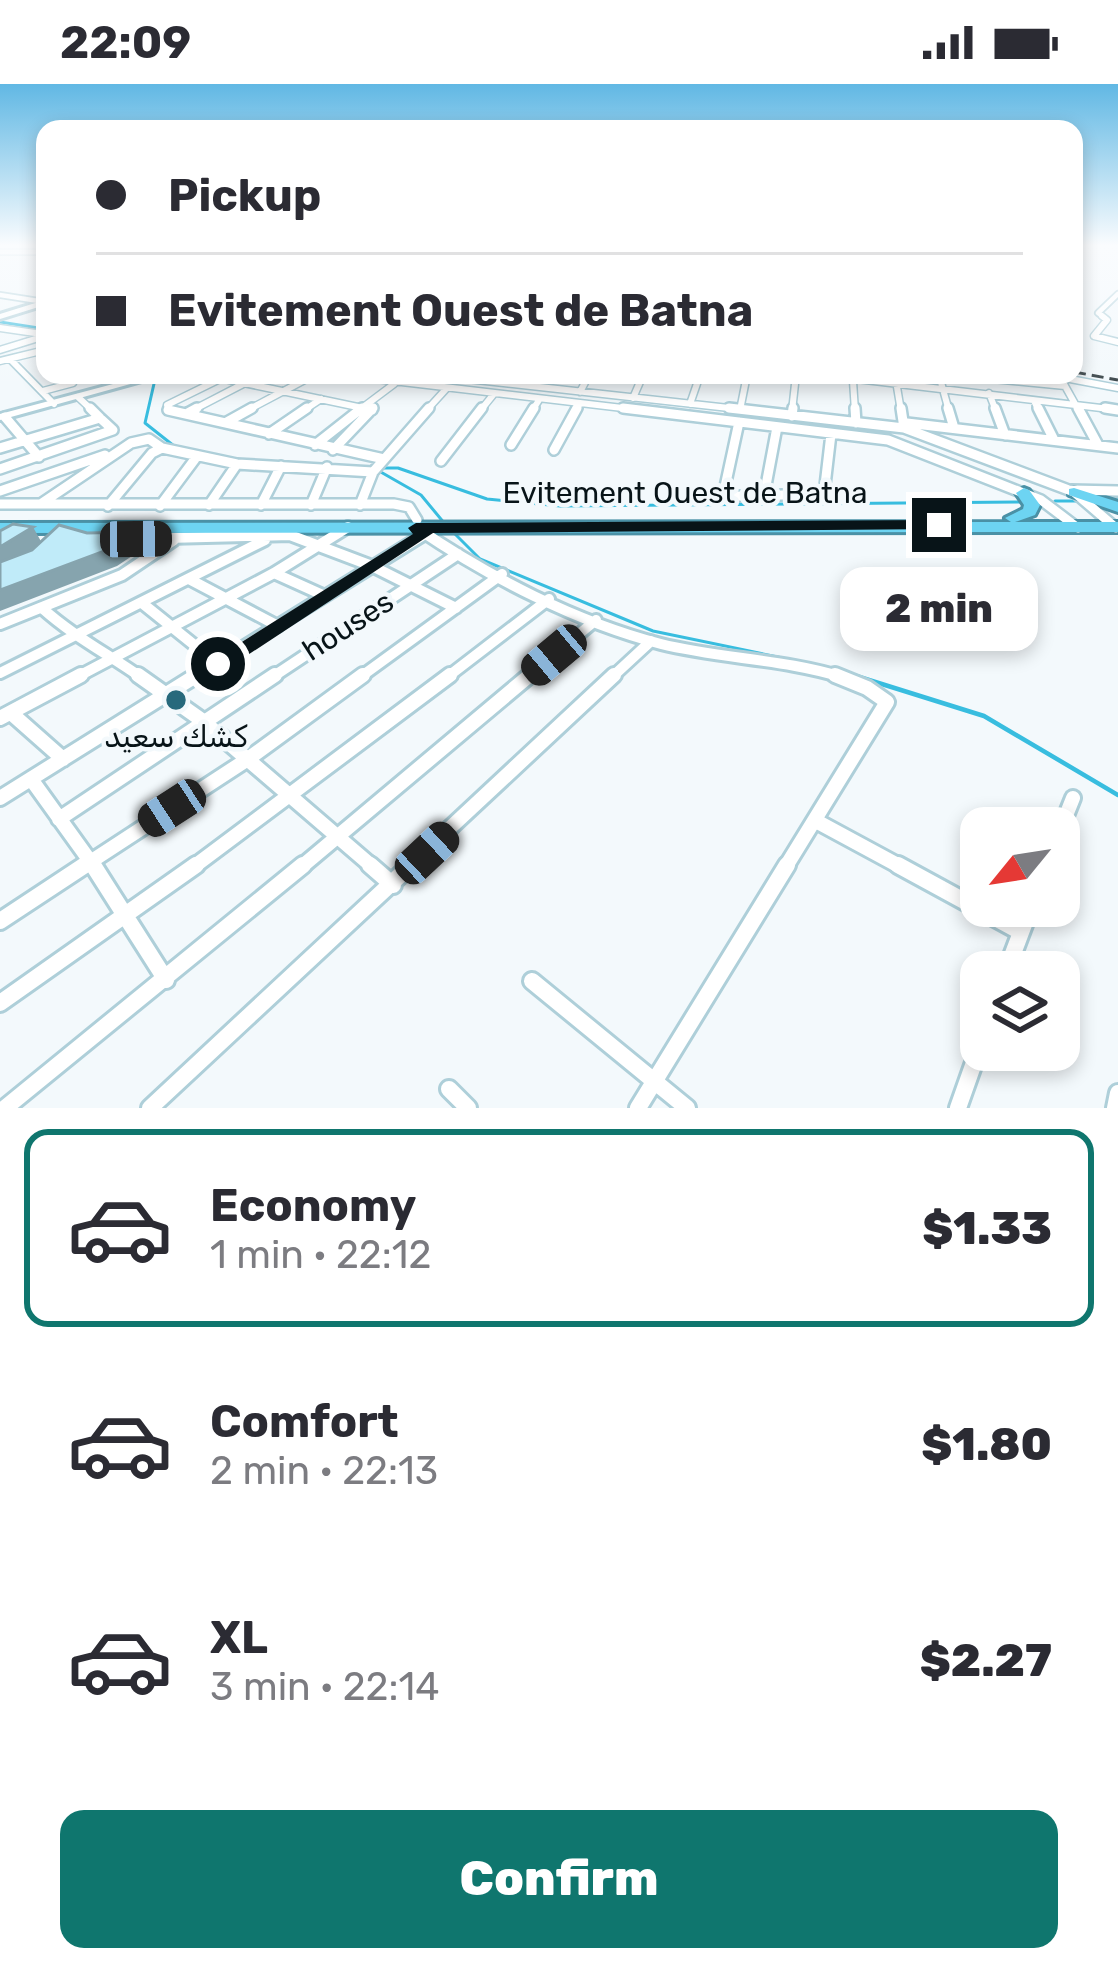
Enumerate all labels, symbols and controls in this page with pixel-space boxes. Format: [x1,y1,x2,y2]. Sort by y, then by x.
text: 22:09 [60,16,191,69]
text: Pickup [168,169,321,222]
text: Evitement Ouest de Batna [168,284,753,337]
street label: Evitement Ouest de Batna [502,475,868,511]
route end [912,498,966,552]
car [100,520,172,558]
callout: 2 min [840,567,1038,651]
street label: houses [296,583,400,669]
text: 2 min [885,586,993,632]
car [515,618,593,692]
route start [191,637,245,691]
marker: كشك سعيد [163,687,189,713]
place label: كشك سعيد [104,719,248,755]
car [132,773,212,843]
north arrow [960,807,1080,927]
map controls [960,807,1080,1071]
car [388,815,466,891]
button: layers [960,951,1080,1071]
icon: car [66,1174,174,1282]
text: Economy [210,1179,416,1232]
text: $1.33 [922,1202,1052,1255]
text: 1 min · 22:12 [210,1232,431,1278]
icon: car [66,1390,174,1498]
text: Comfort [210,1395,399,1448]
text: $1.80 [921,1418,1052,1471]
text: 2 min · 22:13 [210,1448,438,1494]
icon: car [66,1606,174,1714]
text: XL [210,1611,268,1664]
text: $2.27 [920,1634,1052,1687]
text: 3 min · 22:14 [210,1664,439,1710]
button: Confirm [60,1810,1058,1948]

